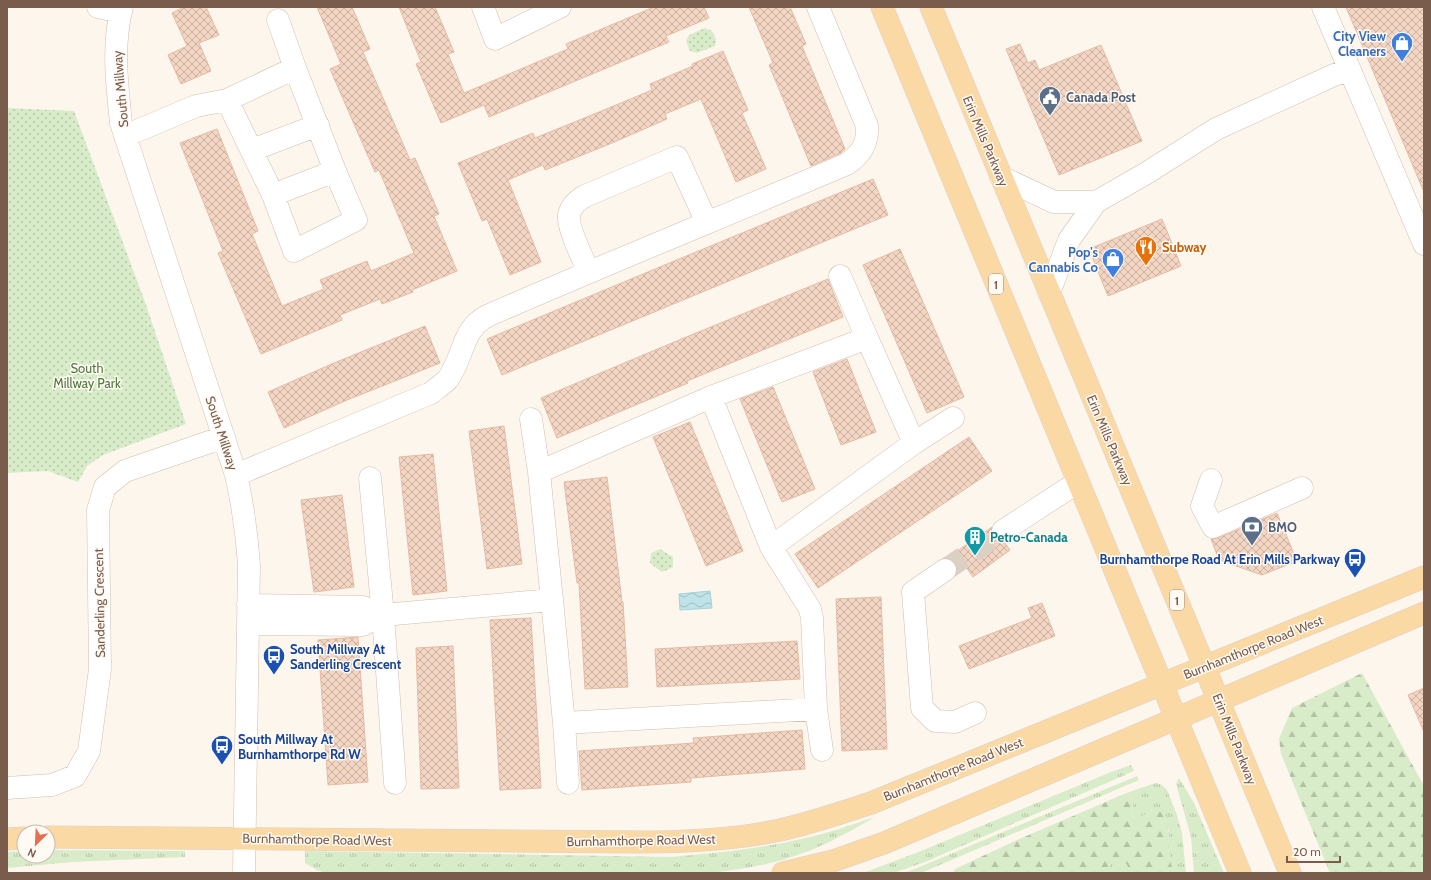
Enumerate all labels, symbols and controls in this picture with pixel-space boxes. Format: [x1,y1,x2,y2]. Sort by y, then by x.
place label: City View Cleaners [1333,28,1387,59]
shop icon: City View Cleaners [1389,30,1415,63]
street label: South Millway [109,49,131,128]
public building icon: Canada Post [1037,84,1063,117]
place label: Canada Post [1066,89,1136,105]
street label: Erin Mills Parkway [960,93,1013,189]
restaurant icon: Subway [1133,234,1159,267]
place label: Subway [1162,239,1207,255]
place label: Pop's Cannabis Co [1029,244,1099,275]
shop icon: Pop's Cannabis Co [1100,246,1126,279]
road number: 1 [989,274,1003,294]
park label: South Millway Park [53,360,121,391]
street label: Erin Mills Parkway [1084,392,1137,488]
street label: South Millway [202,394,242,473]
bank icon: BMO [1239,514,1265,547]
place label: BMO [1268,519,1297,535]
building icon: Petro-Canada [962,524,988,557]
place label: Petro-Canada [990,529,1068,545]
bus stop icon: Burnhamthorpe Road At Erin Mills Parkway [1342,546,1368,579]
street label: Sanderling Crescent [90,548,108,658]
place label: Burnhamthorpe Road At Erin Mills Parkway [1100,551,1340,567]
road number: 1 [1170,590,1184,610]
street label: Burnhamthorpe Road West [1181,611,1326,682]
place label: South Millway At Sanderling Crescent [290,641,402,672]
bus stop icon: South Millway At Sanderling Crescent [261,643,287,676]
street label: Erin Mills Parkway [1209,691,1261,787]
place label: South Millway At Burnhamthorpe Rd W [238,731,361,762]
bus stop icon: South Millway At Burnhamthorpe Rd W [209,733,235,766]
street label: Burnhamthorpe Road West [881,733,1026,804]
north arrow [16,824,56,864]
street label: Burnhamthorpe Road West [242,830,392,848]
street label: Burnhamthorpe Road West [566,831,716,849]
scale bar [1287,838,1340,864]
text: 20 m [1293,844,1321,859]
text: N [26,845,38,861]

